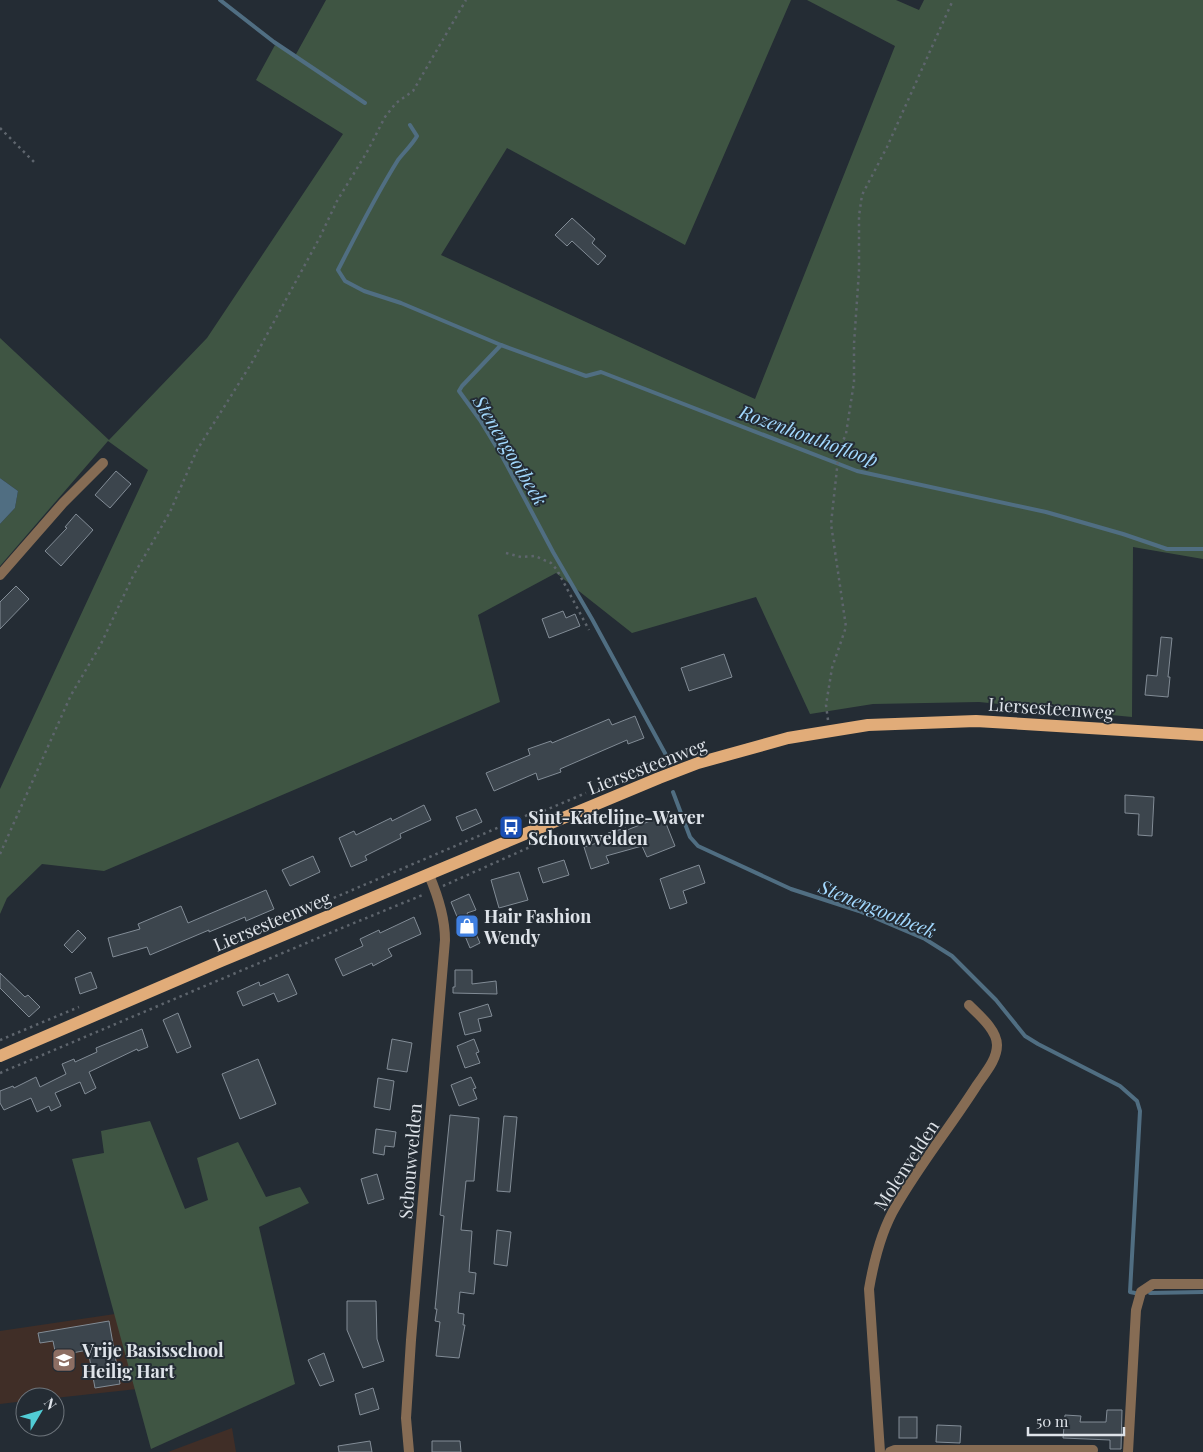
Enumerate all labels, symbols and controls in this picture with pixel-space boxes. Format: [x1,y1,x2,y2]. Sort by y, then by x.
water label: Stenengootbeek [467,389,554,510]
water label: Rozenhouthofloop [735,398,882,472]
street label: Liersesteenweg [987,692,1115,724]
street label: Liersesteenweg [584,732,710,800]
place label: Sint-Katelijne-Waver Schouwvelden [528,805,705,850]
bus stop icon: Sint-Katelijne-Waver Schouwvelden [498,814,524,840]
water label: Stenengootbeek [815,872,941,943]
street label: Liersesteenweg [209,885,335,957]
place label: Hair Fashion Wendy [483,904,591,949]
shop icon: Hair Fashion Wendy [454,913,480,939]
street label: Schouwvelden [393,1102,427,1220]
street label: Molenvelden [868,1115,944,1215]
place label: Vrije Basisschool Heilig Hart [81,1338,224,1383]
school or university icon: Vrije Basisschool Heilig Hart [51,1347,77,1373]
north arrow [15,1387,65,1437]
text: N [40,1394,61,1414]
scale bar [1028,1404,1124,1436]
text: 50 m [1036,1411,1069,1431]

